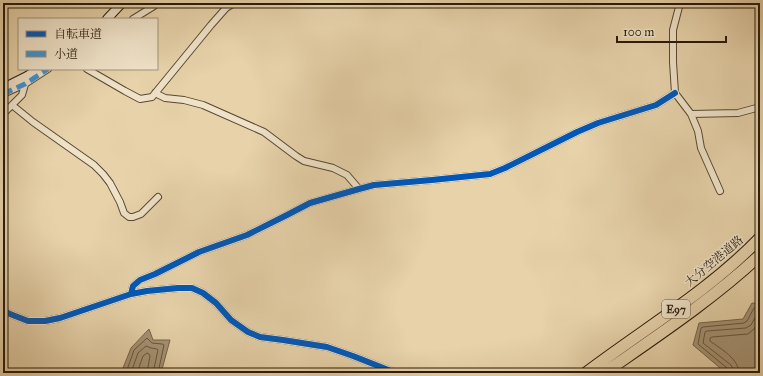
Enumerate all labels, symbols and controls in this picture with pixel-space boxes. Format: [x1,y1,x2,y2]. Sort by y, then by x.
legend [18,18,158,70]
scale bar [617,18,726,44]
text: 100 m [623,25,654,39]
text: 自転車道 [54,27,102,41]
text: 小道 [54,47,78,61]
street label: 大分空港道路 [682,232,746,290]
road number: E97 [662,300,690,318]

